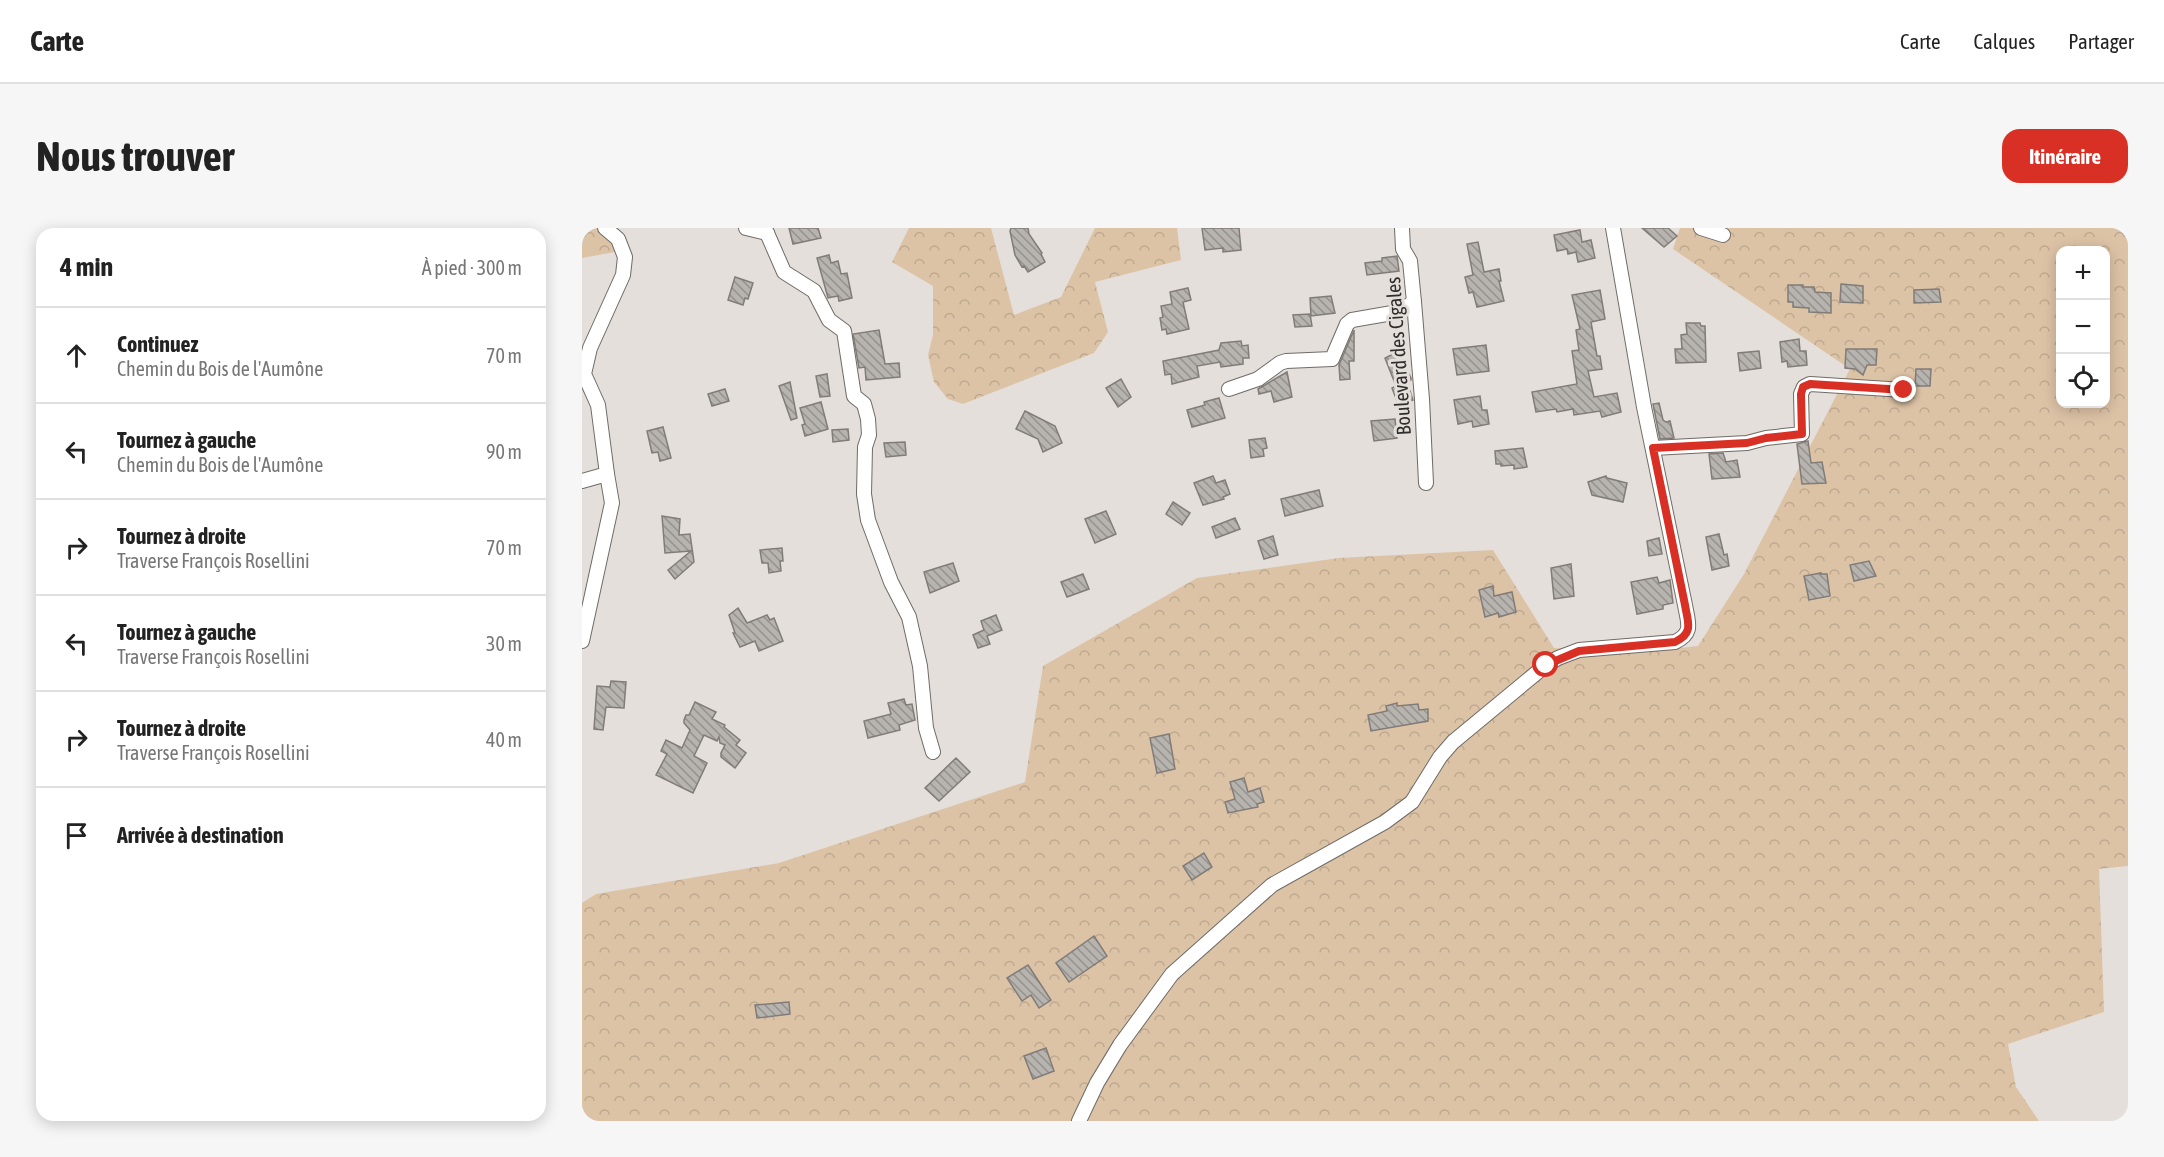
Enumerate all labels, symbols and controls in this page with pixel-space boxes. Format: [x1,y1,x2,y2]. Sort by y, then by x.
text: Carte [30,25,84,57]
text: Carte [1900,29,1941,53]
text: Calques [1974,29,2035,53]
text: Partager [2068,29,2134,53]
button: Itinéraire [2002,129,2128,183]
text: Nous trouver [36,132,234,180]
map controls [2056,246,2110,408]
button: + [2056,246,2110,300]
text: 4 min [60,252,113,282]
text: À pied · 300 m [422,256,522,279]
street label: Boulevard des Cigales [1381,276,1415,436]
button: − [2056,300,2110,354]
text: Continuez [117,331,199,357]
icon: ahead [60,339,93,372]
text: 70 m [486,344,522,367]
button: locate [2056,354,2110,408]
text: Chemin du Bois de l'Aumône [117,357,323,380]
route end [1890,376,1916,402]
text: Tournez à gauche [117,427,256,453]
icon: left [60,435,93,468]
text: 90 m [486,440,522,463]
text: Chemin du Bois de l'Aumône [117,453,323,476]
text: Tournez à droite [117,523,246,549]
icon: right [60,531,93,564]
text: 70 m [486,536,522,559]
text: Traverse François Rosellini [117,549,310,572]
text: Tournez à gauche [117,619,256,645]
icon: left [60,627,93,660]
text: 30 m [486,632,522,655]
text: Traverse François Rosellini [117,645,310,668]
route start [1532,651,1558,677]
text: Tournez à droite [117,715,246,741]
icon: right [60,723,93,756]
text: 40 m [486,728,522,751]
text: Traverse François Rosellini [117,741,310,764]
icon: arrive [60,819,93,852]
text: Arrivée à destination [117,822,284,848]

